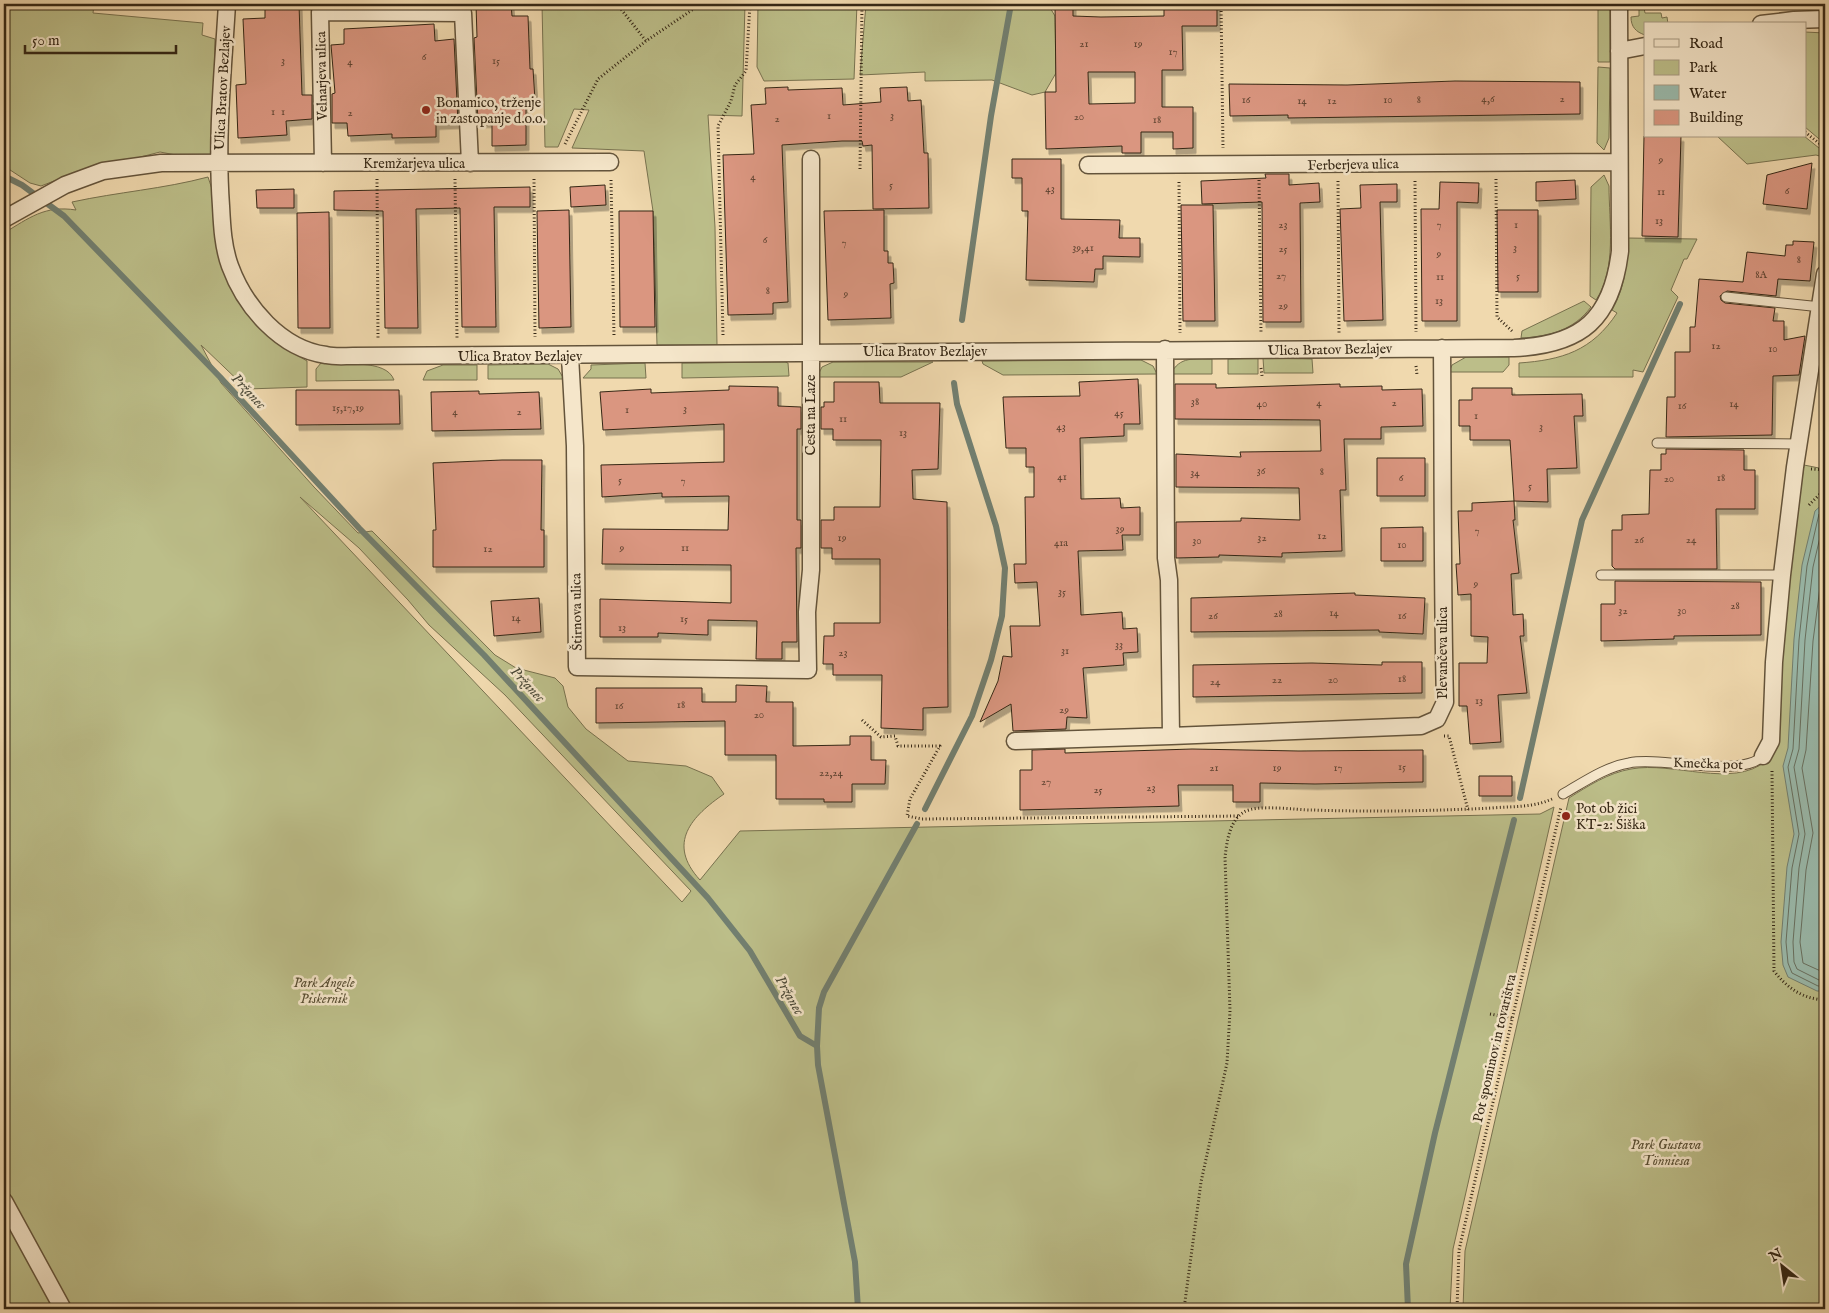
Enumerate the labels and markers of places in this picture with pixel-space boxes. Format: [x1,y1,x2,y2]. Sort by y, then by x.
place label: Bonamico, trženje in zastopanje d.o.o. [436,94,546,128]
marker: Bonamico, trženje in zastopanje d.o.o. [420,104,432,116]
place label: Pot ob žici KT-2: Šiška [1576,800,1646,834]
marker: Pot ob žici KT-2: Šiška [1560,810,1572,822]

